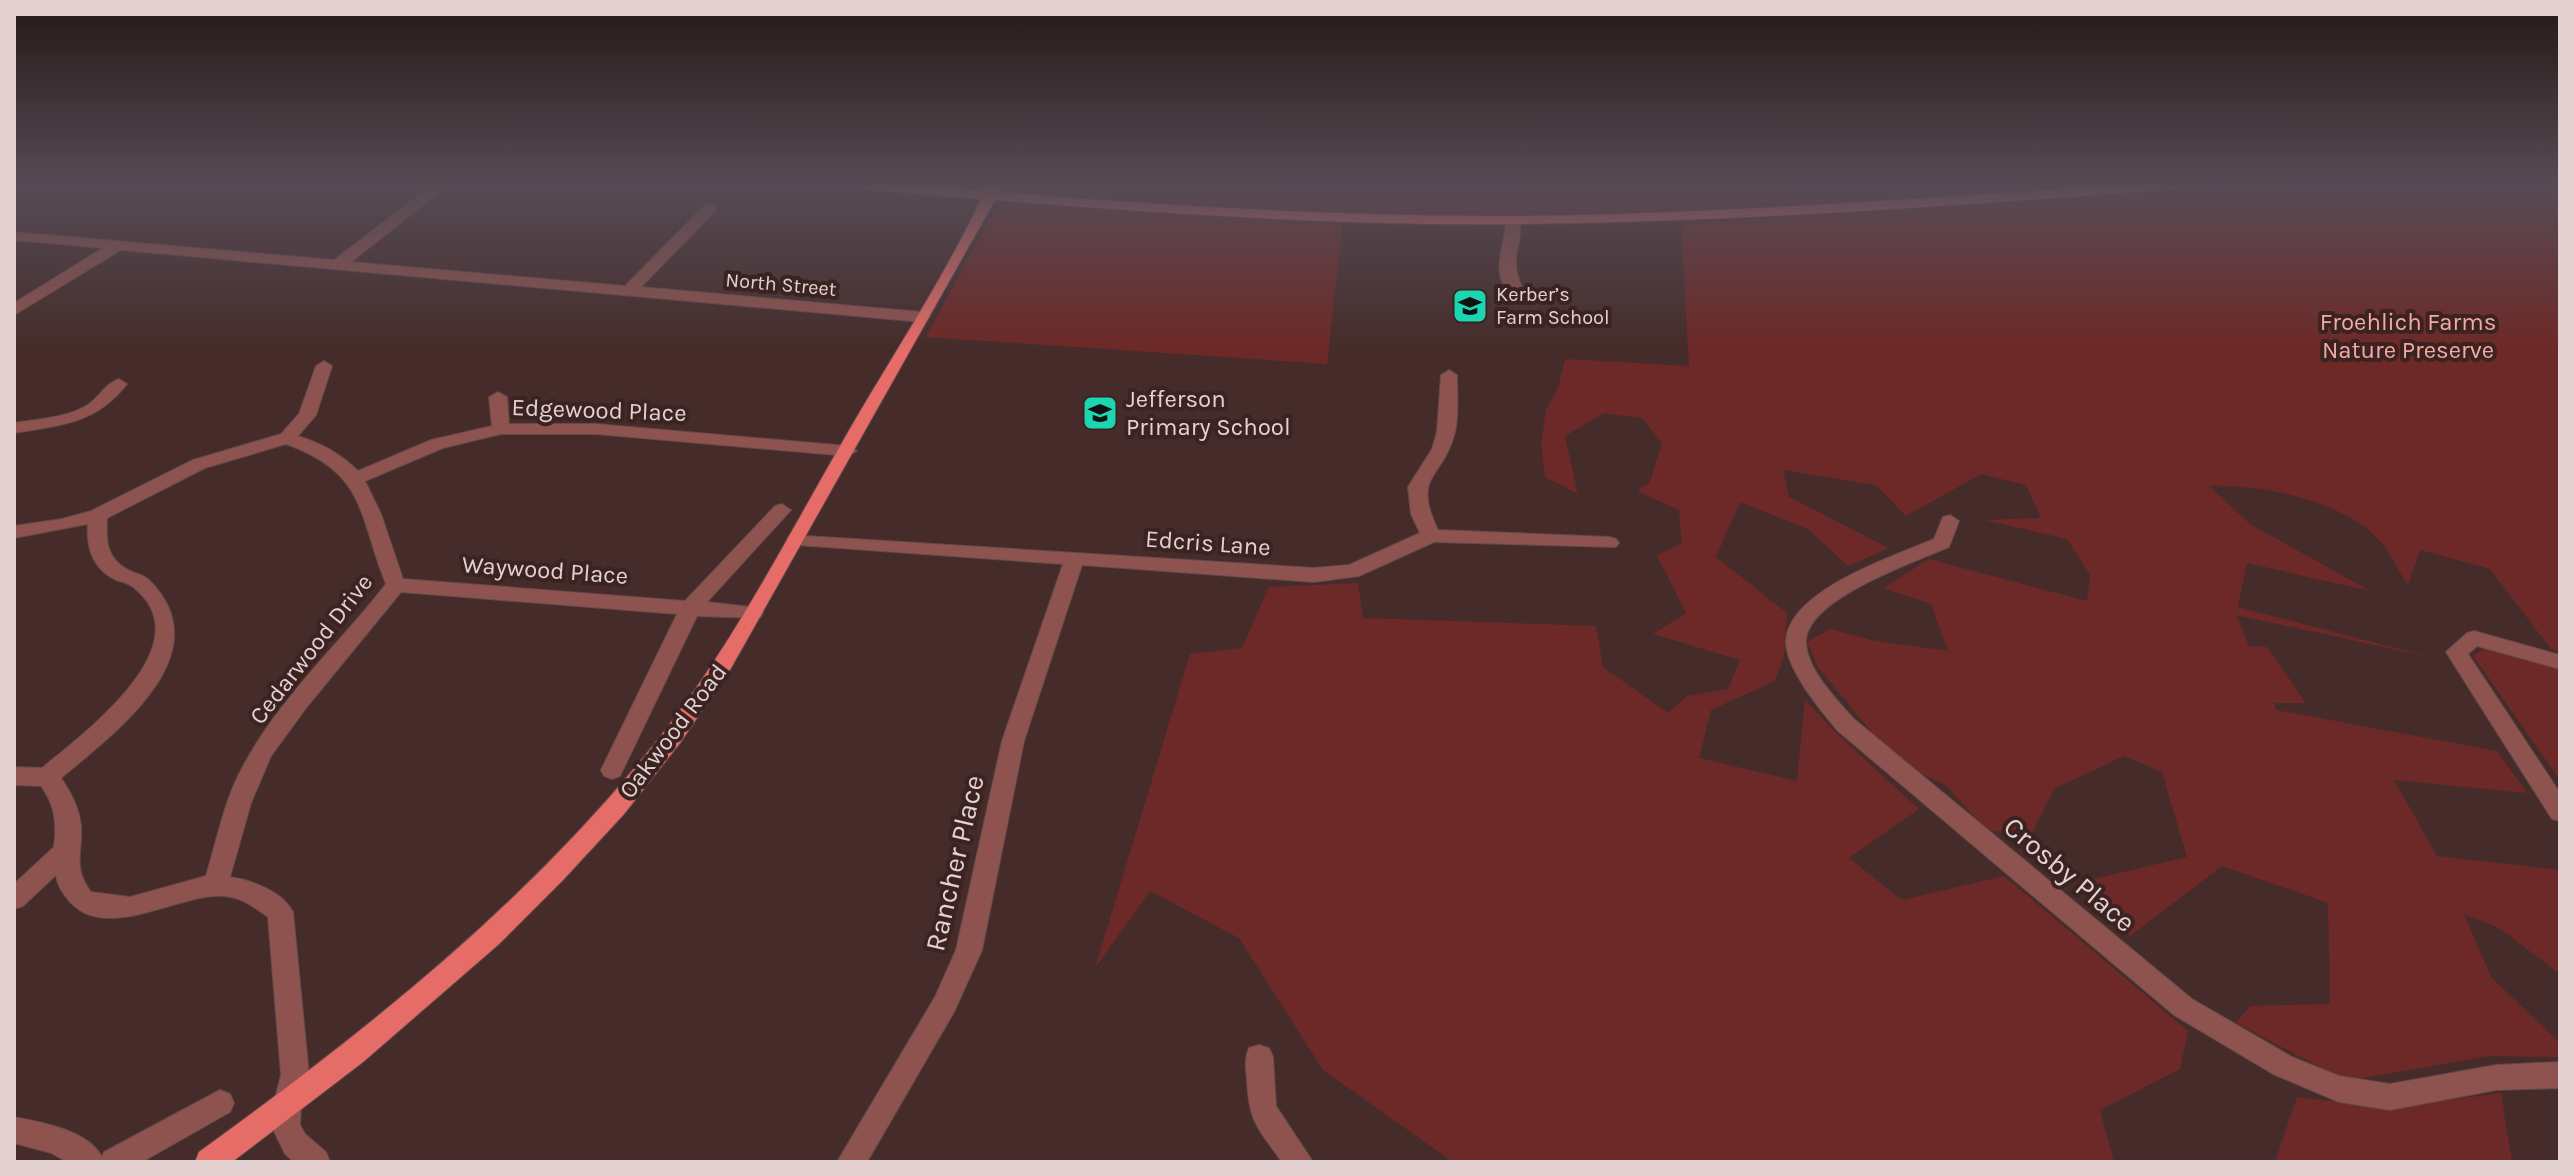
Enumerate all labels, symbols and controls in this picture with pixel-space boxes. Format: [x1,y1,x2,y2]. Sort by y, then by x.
street label: North Street [725,268,838,301]
place label: Kerber’s Farm School [1496,283,1610,329]
school or university icon: Kerber’s Farm School [1451,287,1489,325]
park label: Froehlich Farms Nature Preserve [2320,308,2496,364]
place label: Jefferson Primary School [1126,385,1291,441]
street label: Edgewood Place [511,393,687,427]
school or university icon: Jefferson Primary School [1081,394,1119,432]
street label: Edcris Lane [1144,525,1272,561]
street label: Waywood Place [461,550,629,590]
street label: Cedarwood Drive [244,568,378,730]
street label: Oakwood Road [613,658,733,804]
street label: Rancher Place [918,772,991,954]
street label: Crosby Place [1997,810,2142,939]

